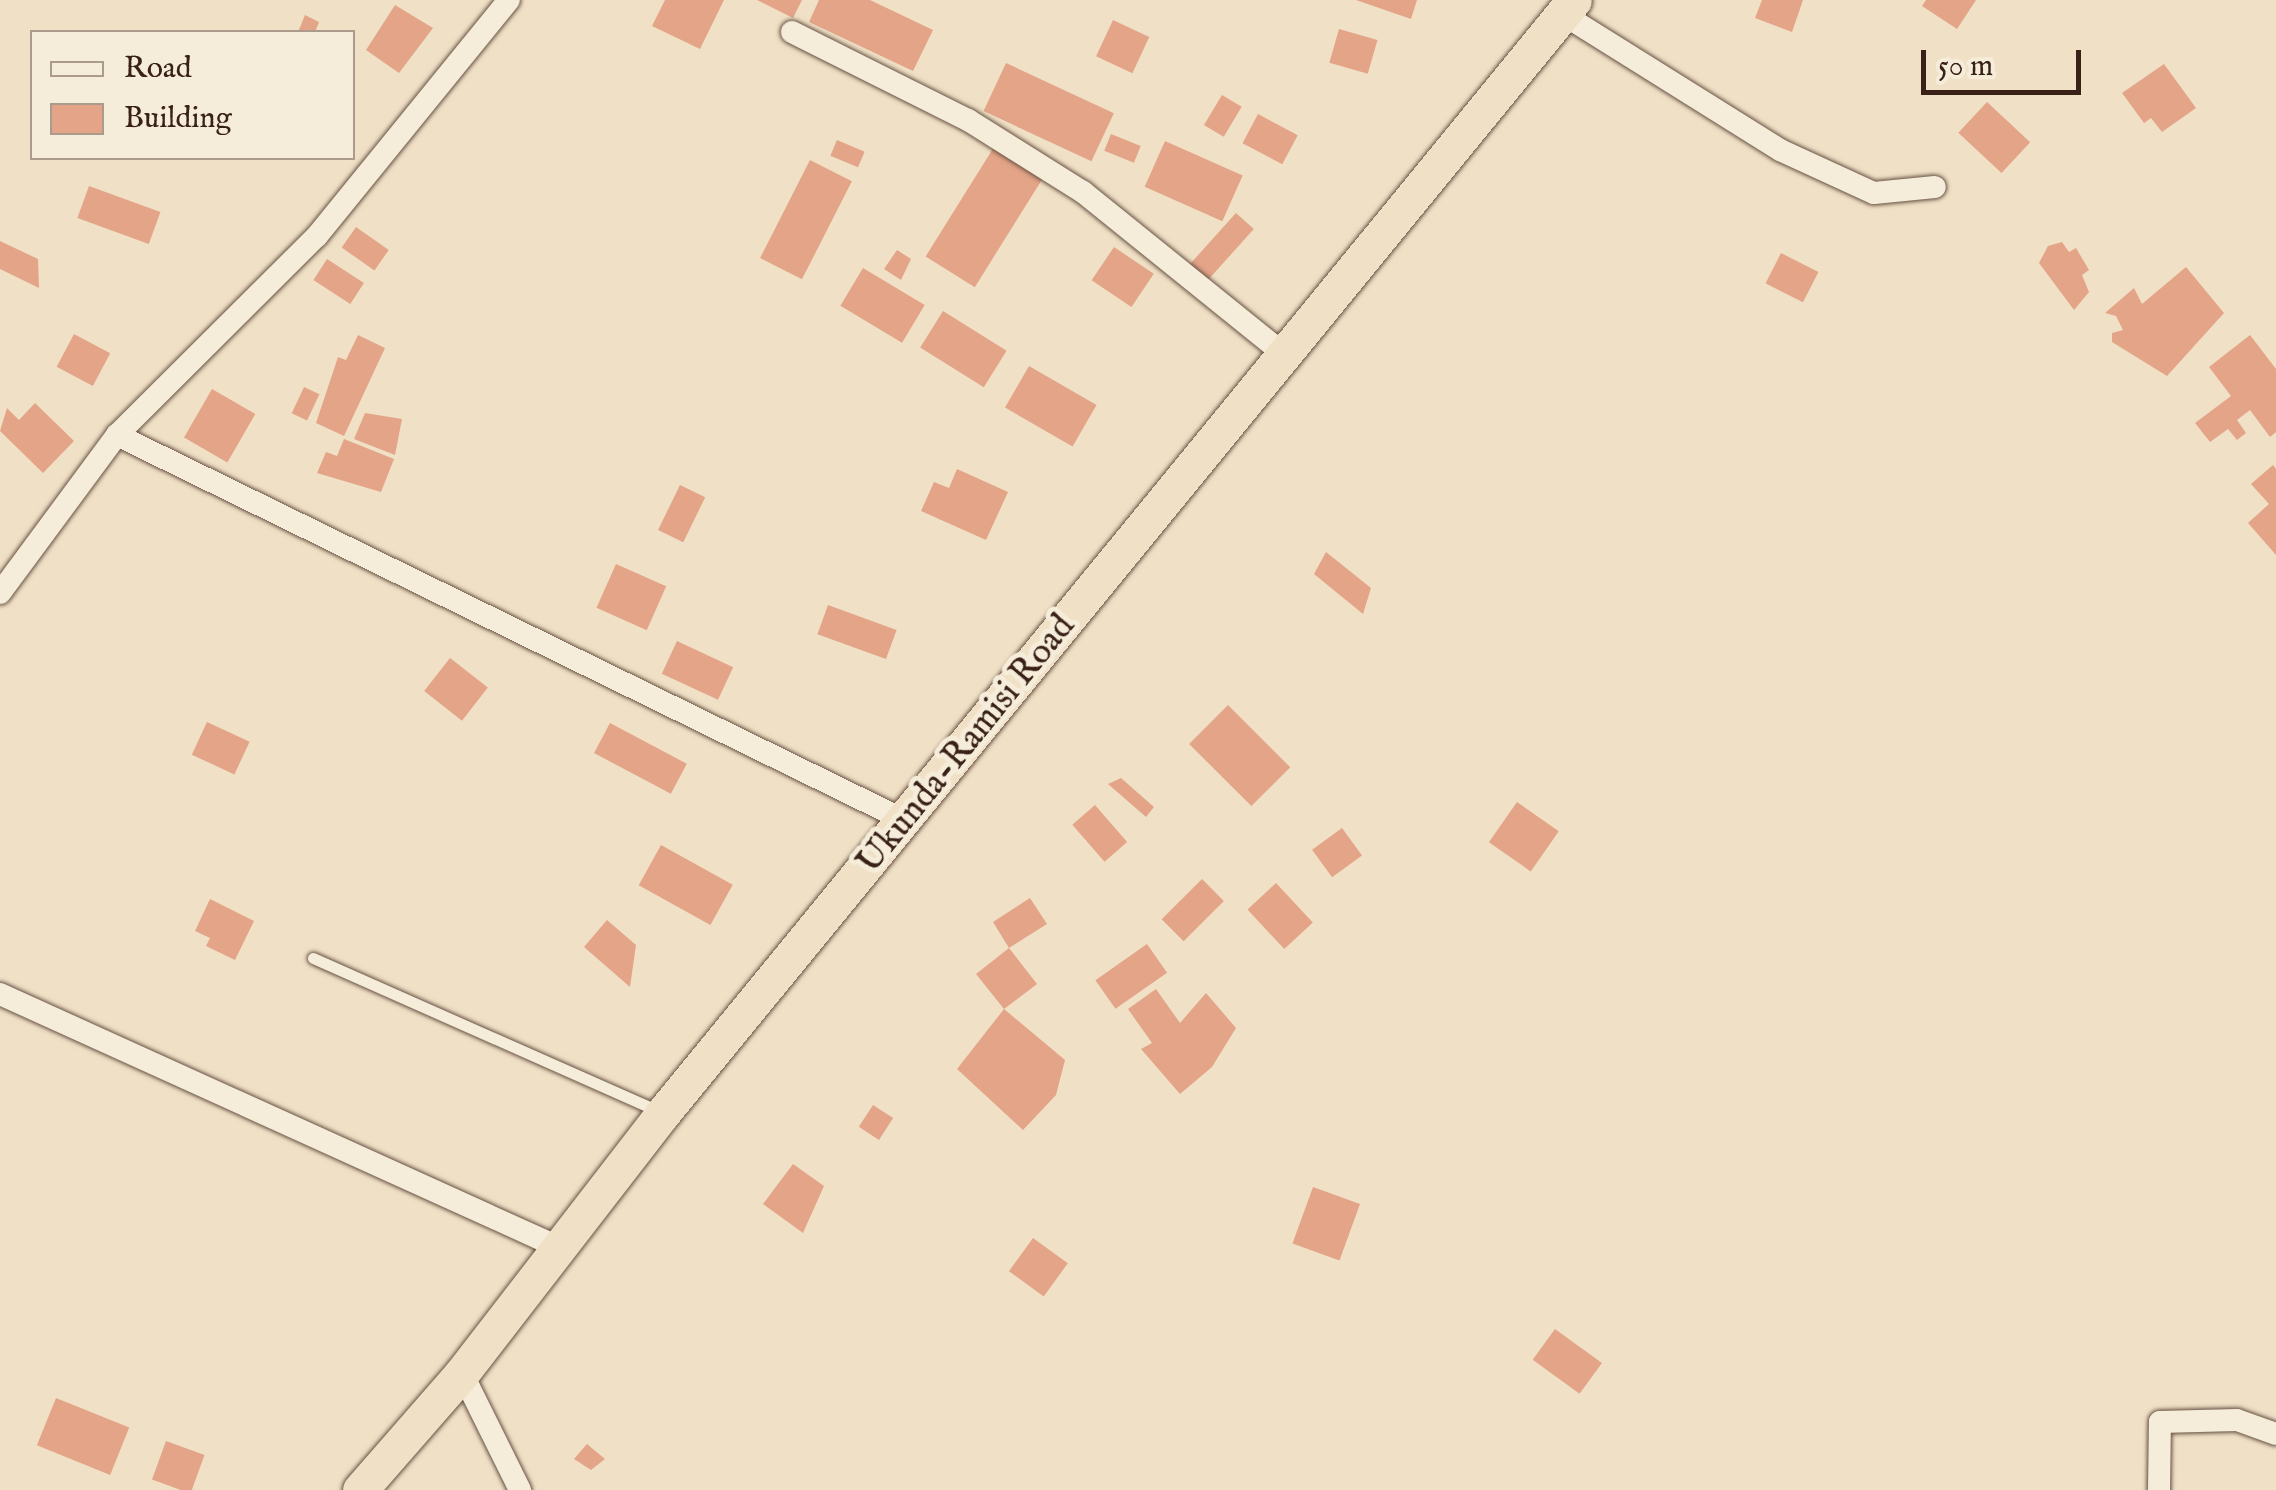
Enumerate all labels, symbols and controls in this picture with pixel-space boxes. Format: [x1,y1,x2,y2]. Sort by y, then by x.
legend [30,30,355,160]
scale bar [1926,30,2086,92]
text: 50 m [1938,48,1993,86]
text: Road [124,50,192,88]
text: Building [124,100,232,138]
street label: Ukunda-Ramisi Road [849,607,1085,883]

